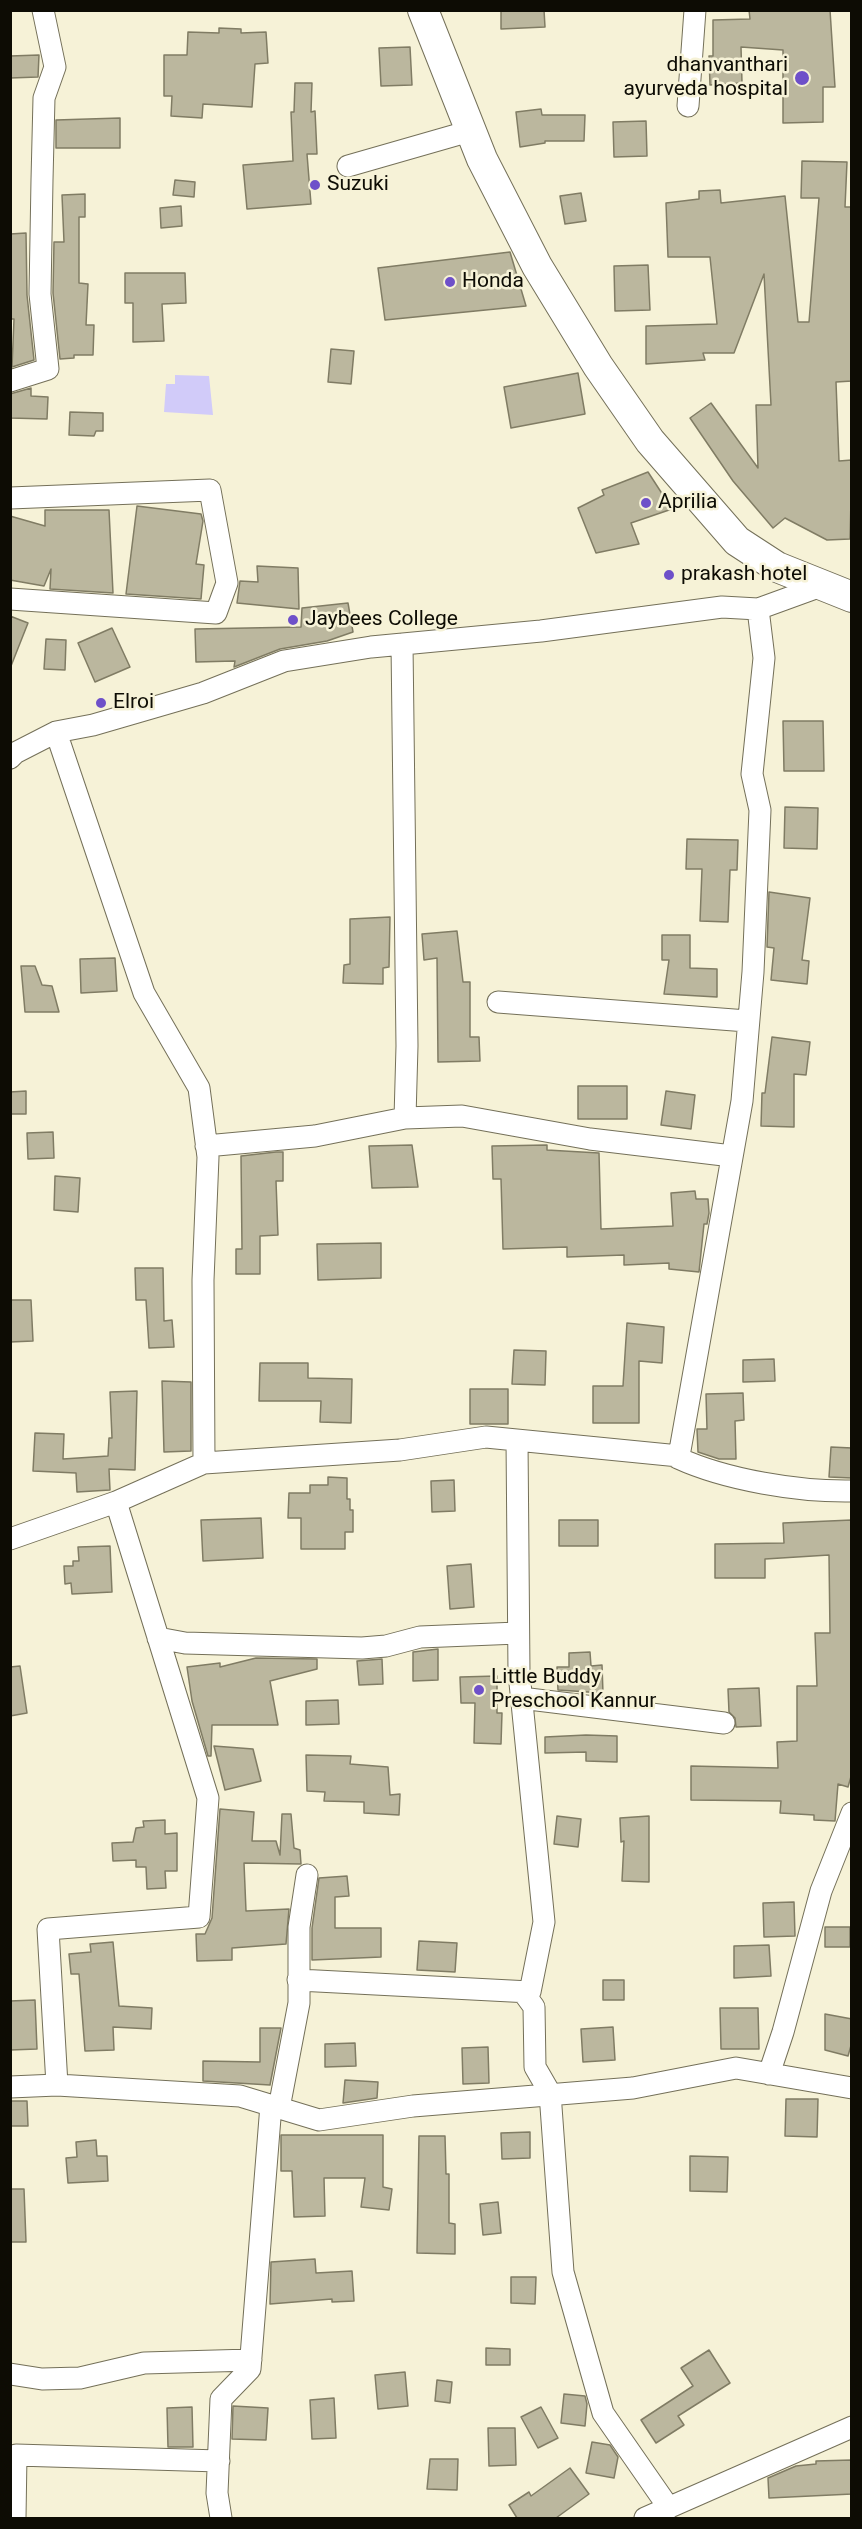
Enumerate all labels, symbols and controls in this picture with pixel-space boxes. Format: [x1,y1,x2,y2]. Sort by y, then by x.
place label: dhanvanthari ayurveda hospital [624,53,788,103]
marker: dhanvanthari ayurveda hospital [793,69,811,87]
place label: Suzuki [327,172,389,198]
marker: Suzuki [308,178,322,192]
place label: Honda [462,269,524,295]
marker: Honda [443,275,457,289]
place label: Aprilia [658,490,717,516]
marker: Aprilia [639,496,653,510]
place label: prakash hotel [681,562,807,588]
marker: prakash hotel [662,568,676,582]
place label: Jaybees College [305,607,458,633]
marker: Jaybees College [286,613,300,627]
place label: Elroi [113,690,154,716]
marker: Elroi [94,696,108,710]
place label: Little Buddy Preschool Kannur [491,1665,656,1715]
marker: Little Buddy Preschool Kannur [472,1683,486,1697]

